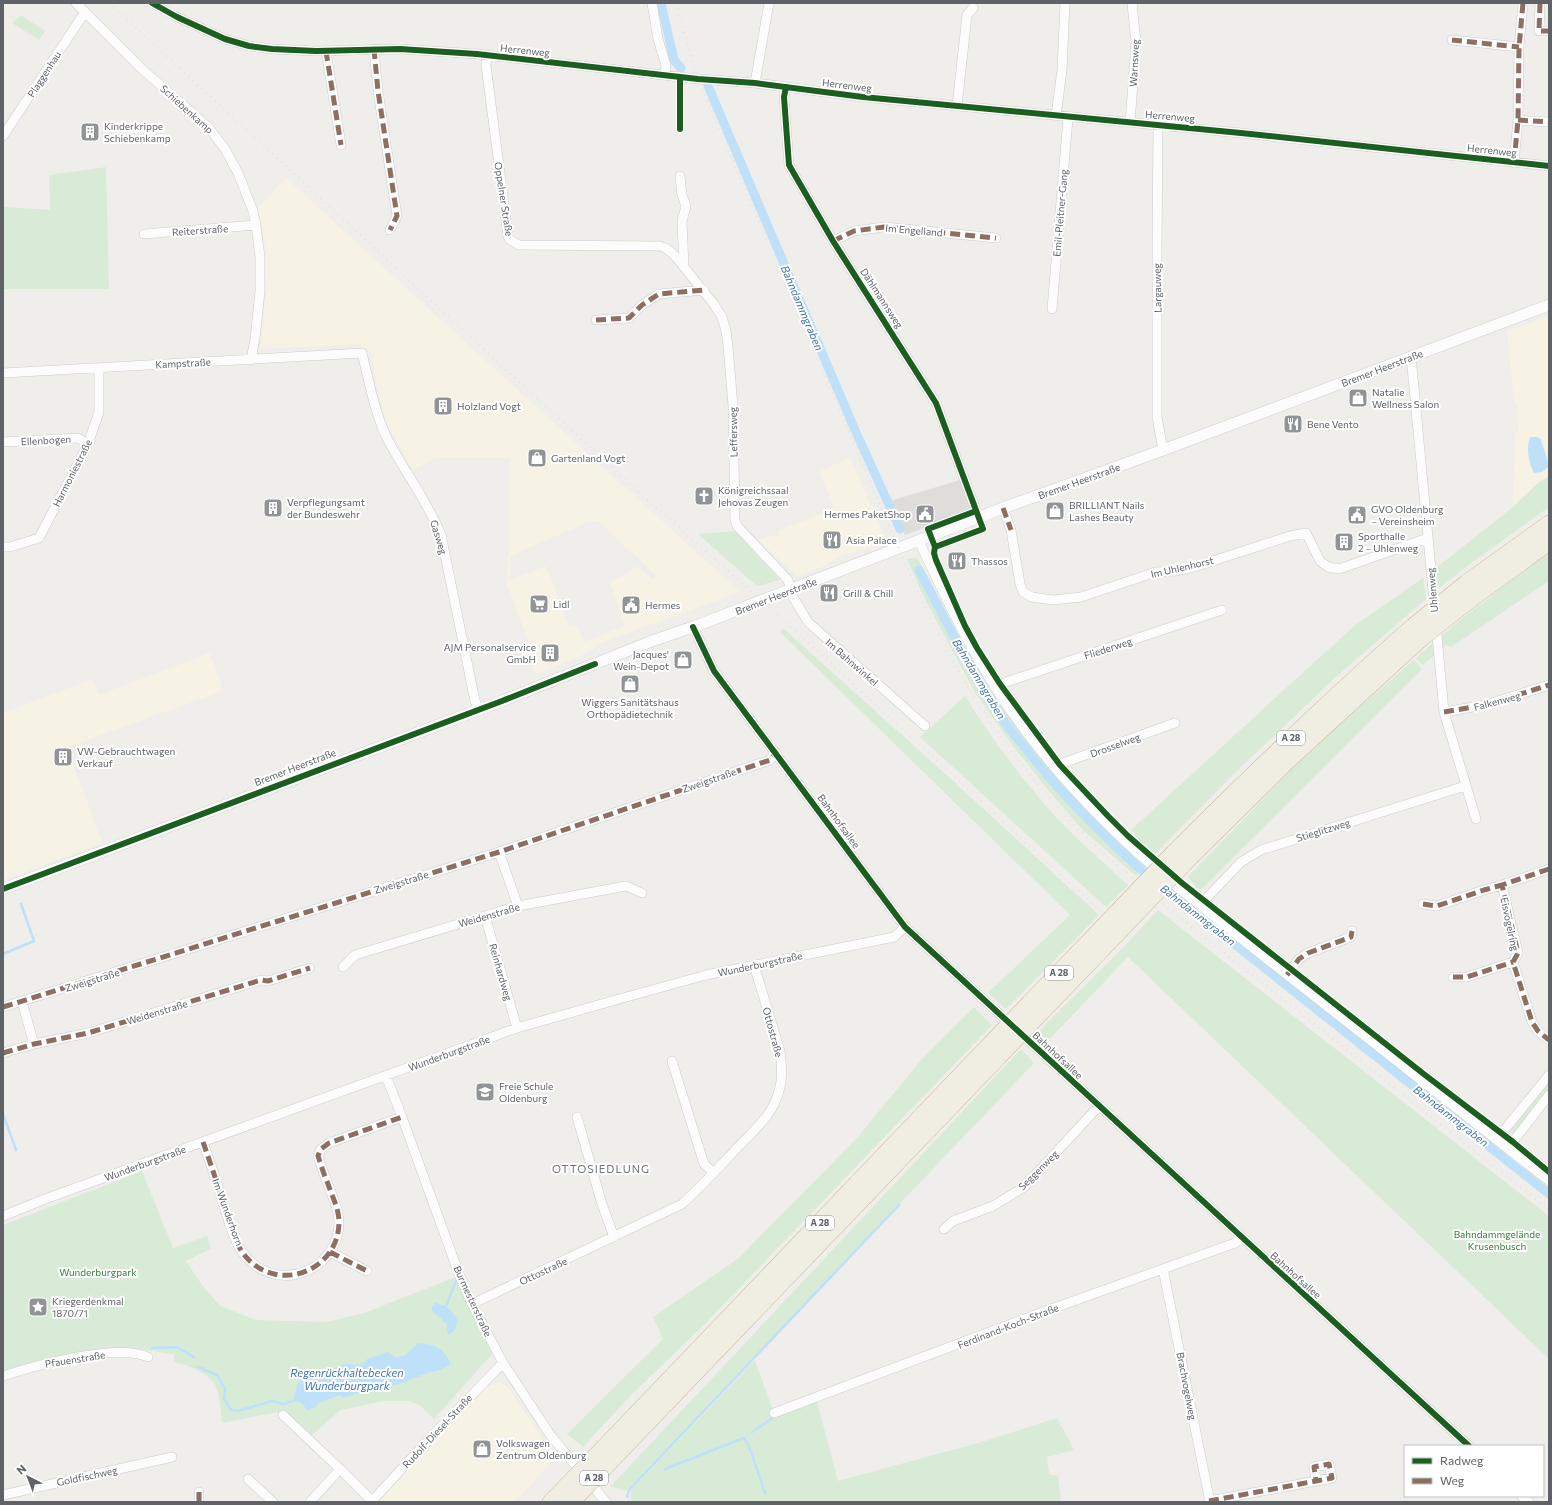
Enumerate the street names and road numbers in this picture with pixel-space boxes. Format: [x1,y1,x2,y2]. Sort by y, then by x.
street label: Warnsweg [1127,38,1141,87]
street label: Herrenweg [500,41,551,59]
street label: Plaggenhau [25,49,63,99]
street label: Herrenweg [821,76,873,94]
street label: Schiebenkamp [158,82,216,136]
street label: Herrenweg [1145,108,1196,124]
street label: Herrenweg [1467,141,1518,159]
street label: Oppelner Straße [492,161,516,237]
street label: Emil-Pleitner-Gang [1050,168,1070,257]
street label: Reiterstraße [171,222,229,238]
street label: Im Engelland [885,222,943,239]
street label: Largauweg [1151,263,1163,313]
street label: Dählmannsweg [858,266,906,331]
street label: Bremer Heerstraße [1340,347,1424,389]
street label: Kampstraße [155,356,211,370]
street label: Leffersweg [727,406,739,457]
street label: Ellenbogen [21,433,71,447]
street label: Harmoniestraße [50,437,94,509]
street label: Bremer Heerstraße [1036,461,1122,501]
street label: Gasweg [428,518,450,556]
street label: Im Uhlenhorst [1149,554,1215,580]
street label: Uhlenweg [1424,566,1440,613]
street label: Bremer Heerstraße [734,575,818,617]
street label: Fliederweg [1083,634,1134,661]
street label: Im Bahnwinkel [823,636,881,688]
street label: Falkenweg [1472,689,1522,713]
street label: Drosselweg [1088,730,1142,760]
road number: A 28 [1277,731,1305,745]
street label: Bremer Heerstraße [253,746,337,788]
street label: Zweigstraße [680,765,738,795]
street label: Bahnhofsallee [815,792,863,850]
street label: Stieglitzweg [1295,816,1352,844]
street label: Zweigstraße [372,868,430,896]
street label: Eisvogelring [1498,896,1522,953]
street label: Weidenstraße [457,901,521,929]
street label: Reinhardweg [487,942,515,1003]
street label: Wunderburgstraße [717,949,803,979]
street label: Zweigstraße [63,966,121,994]
road number: A 28 [1045,966,1073,980]
street label: Weidenstraße [125,997,189,1027]
street label: Ottostraße [761,1006,785,1058]
street label: Bahnhofsallee [1031,1029,1085,1081]
street label: Wunderburgstraße [407,1033,491,1073]
street label: Wunderburgstraße [103,1143,187,1183]
street label: Seggenweg [1016,1147,1061,1192]
street label: Im Wunderhorn [210,1177,246,1247]
road number: A 28 [806,1216,834,1230]
street label: Bahnhofsallee [1268,1249,1324,1301]
street label: Ottostraße [517,1255,569,1287]
street label: Burmesterstraße [451,1264,495,1338]
street label: Ferdinand-Koch-Straße [956,1301,1060,1351]
street label: Pfauenstraße [44,1348,106,1370]
street label: Brachvogelweg [1175,1351,1200,1421]
street label: Rudolf-Diesel-Straße [400,1392,474,1470]
street label: Goldfischweg [56,1464,119,1488]
road number: A 28 [580,1471,608,1485]

